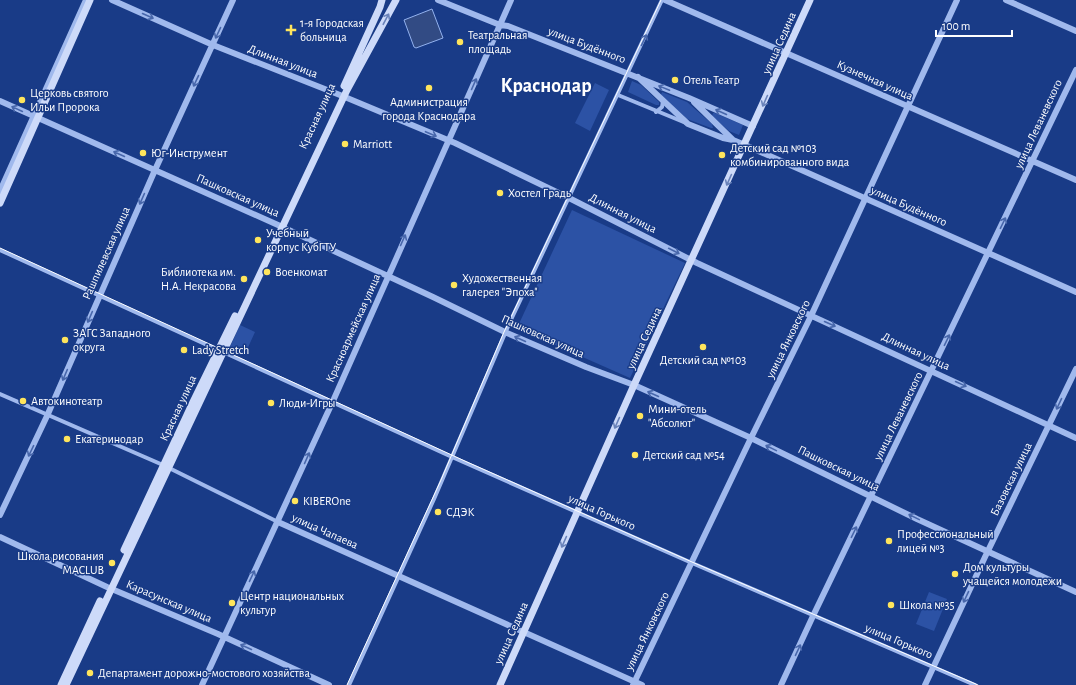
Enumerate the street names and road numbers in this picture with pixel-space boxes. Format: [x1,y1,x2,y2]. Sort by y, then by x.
street label: улица Седина [760,10,799,77]
street label: улица Будённого [545,24,628,66]
street label: Длинная улица [246,42,320,81]
street label: Кузнечная улица [835,58,915,103]
street label: улица Леваневского [1012,77,1065,172]
street label: Красная улица [297,81,339,151]
street label: Пашковская улица [194,171,282,220]
street label: улица Будённого [868,183,949,229]
street label: Длинная улица [587,191,659,236]
street label: Рашпилевская улица [80,204,133,302]
street label: Красноармейская улица [324,271,384,385]
street label: улица Янковского [763,298,813,381]
street label: улица Седина [624,305,665,372]
street label: Пашковская улица [499,312,587,361]
street label: Длинная улица [880,330,952,373]
street label: улица Леваневского [871,370,926,463]
street label: Красная улица [158,373,200,443]
street label: Базовская улица [988,440,1035,518]
street label: Пашковская улица [796,443,882,494]
street label: улица Горького [565,491,638,533]
street label: улица Чапаева [289,511,360,552]
street label: Карасунская улица [124,578,214,626]
street label: улица Янковского [622,590,672,673]
street label: улица Седина [492,600,531,667]
street label: улица Горького [862,621,935,662]

